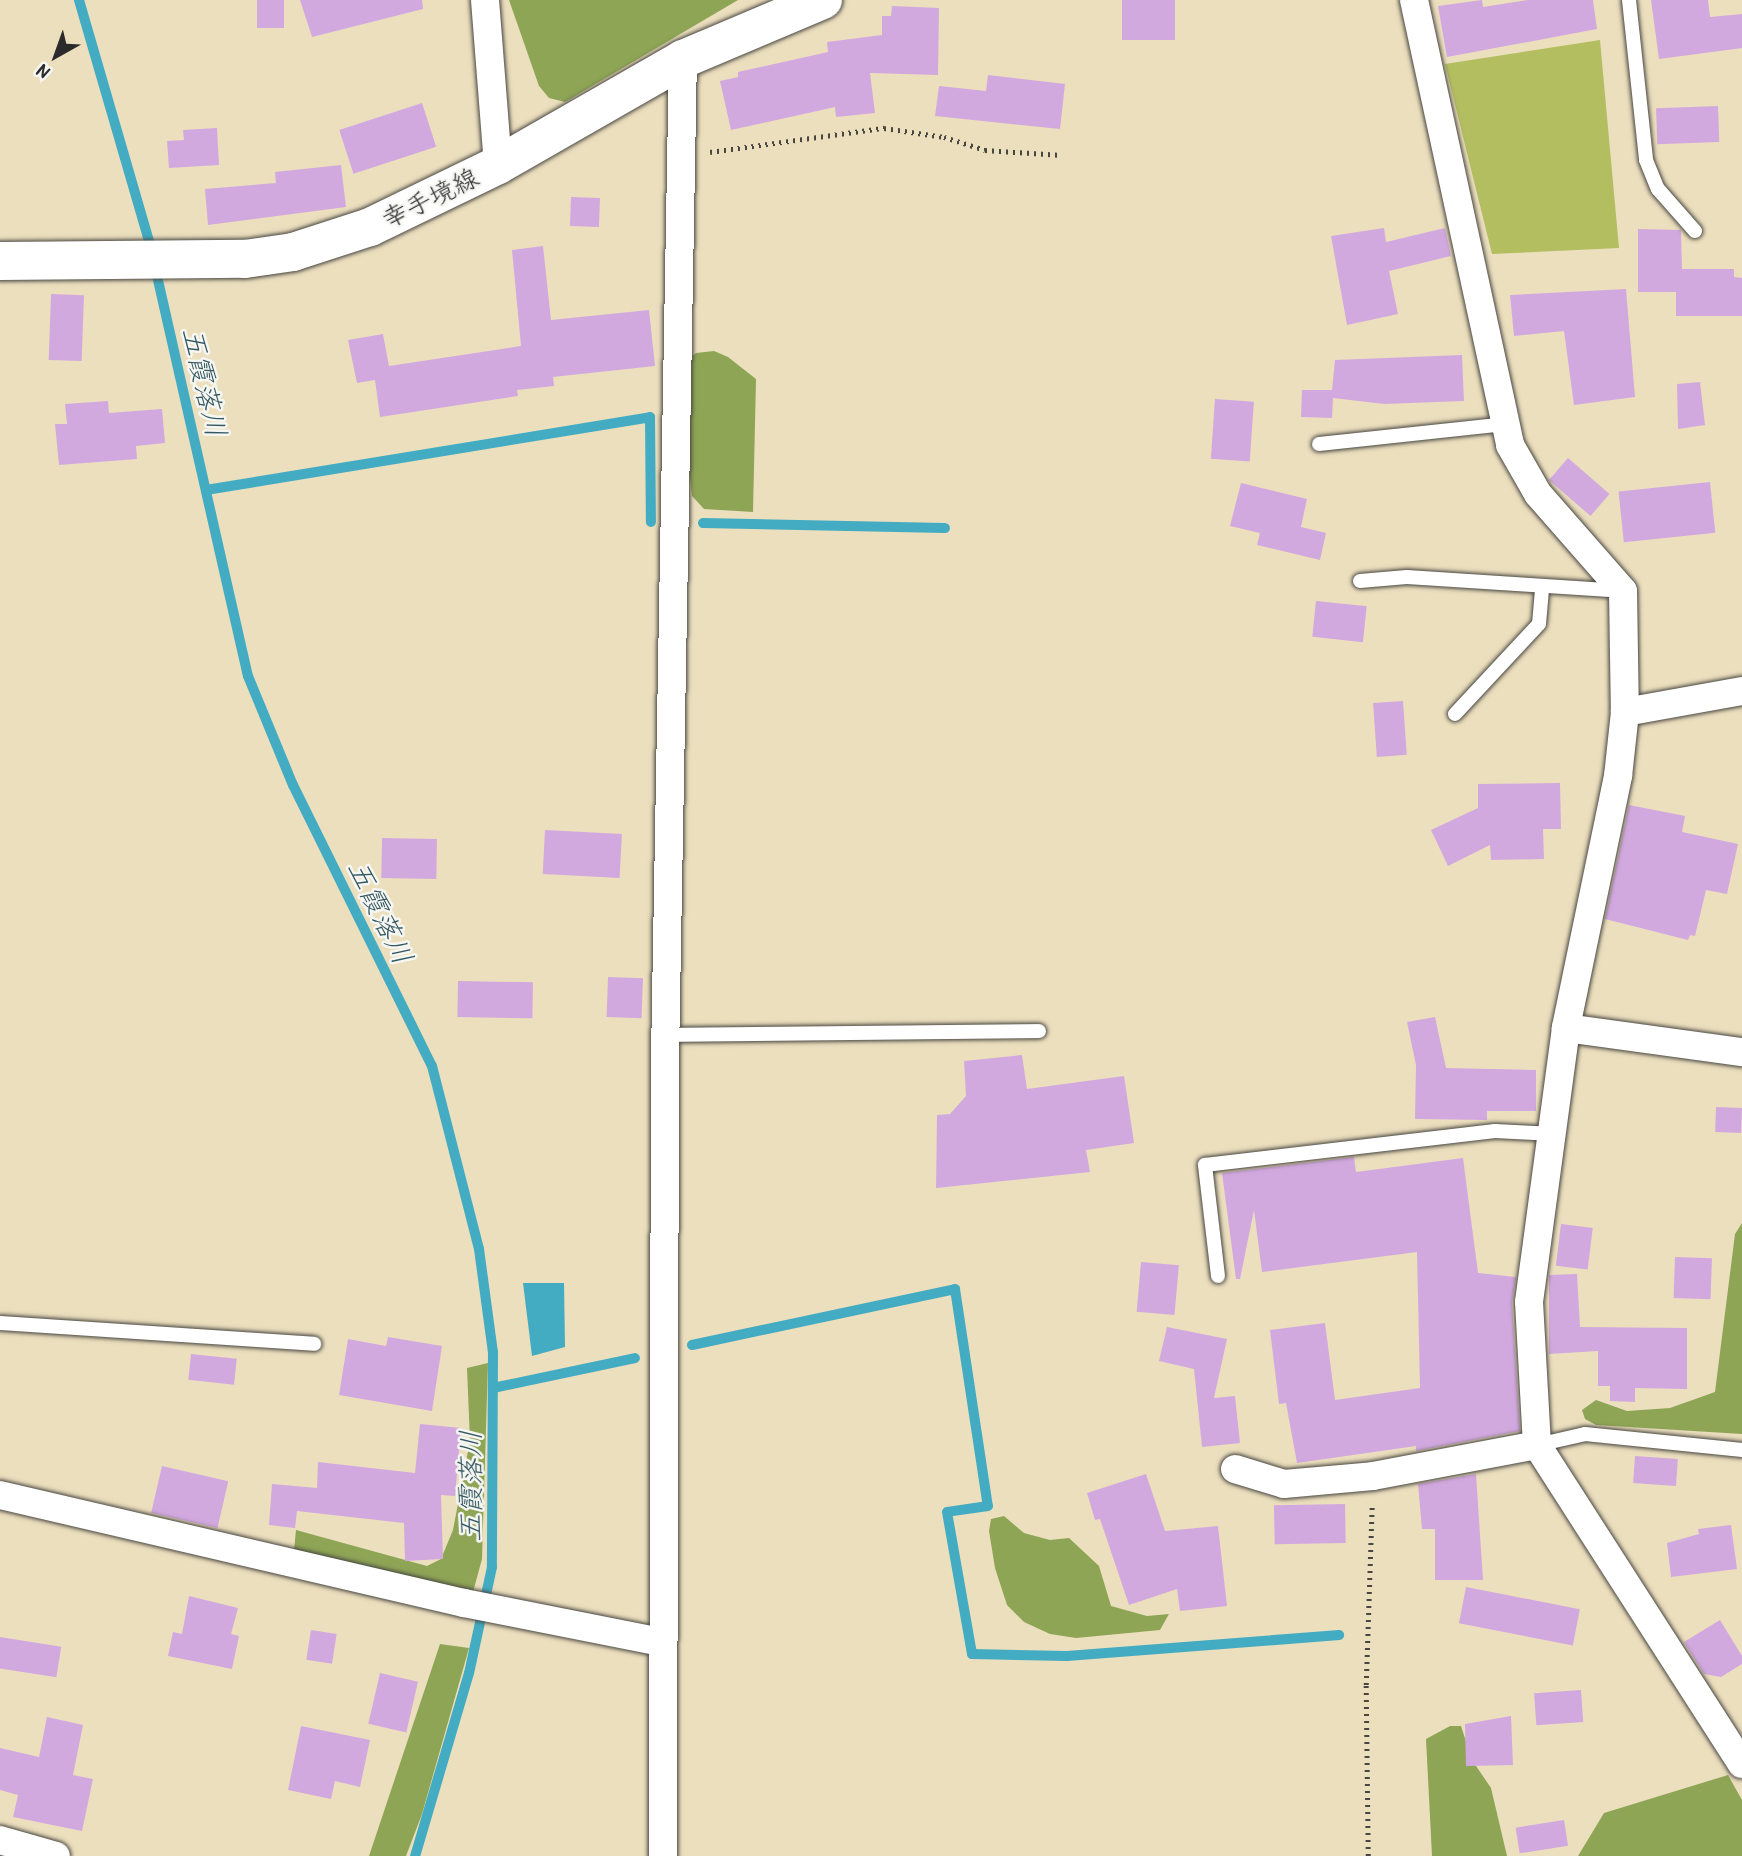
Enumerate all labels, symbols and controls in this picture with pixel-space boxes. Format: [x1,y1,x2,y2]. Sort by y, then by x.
north arrow [21,21,91,91]
text: N [30,59,55,85]
street label: 幸手境線 [376,161,484,235]
water label: 五霞落川 [176,324,234,440]
water label: 五霞落川 [341,854,421,970]
water label: 五霞落川 [453,1430,487,1542]

